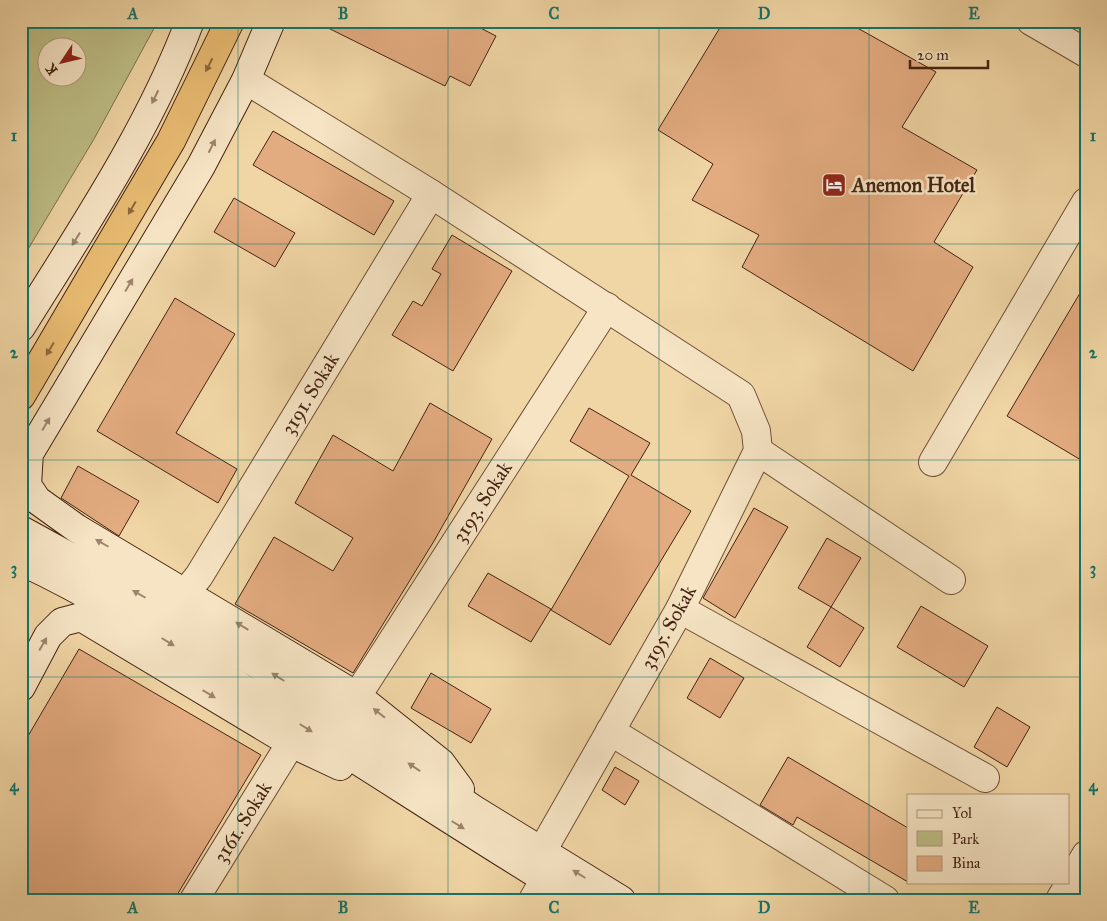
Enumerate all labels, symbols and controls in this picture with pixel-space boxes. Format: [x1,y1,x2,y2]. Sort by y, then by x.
text: A [127,4,139,23]
text: B [338,4,348,23]
text: C [549,4,560,23]
text: D [758,4,771,23]
text: E [968,4,980,23]
north arrow [38,38,88,88]
scale bar [910,38,987,70]
text: 20 m [917,46,949,64]
one-way arrow [205,58,213,73]
text: K [41,59,62,78]
one-way arrow [151,90,159,104]
text: 1 [11,126,18,145]
text: 1 [1090,126,1097,145]
one-way arrow [208,138,216,153]
hotel icon: Anemon Hotel [821,172,847,198]
place label: Anemon Hotel [850,173,975,197]
one-way arrow [128,202,137,215]
one-way arrow [71,233,80,246]
one-way arrow [125,279,134,292]
one-way arrow [46,342,55,355]
text: 2 [10,343,19,362]
text: 2 [1089,343,1098,362]
street label: 3191. Sokak [276,348,344,439]
one-way arrow [41,418,50,431]
street label: 3193. Sokak [447,456,517,547]
one-way arrow [95,539,108,548]
text: 3 [11,559,17,579]
text: 3 [1090,559,1096,579]
street label: 3195. Sokak [635,580,701,673]
one-way arrow [131,590,146,598]
one-way arrow [236,621,249,630]
one-way arrow [39,637,48,650]
one-way arrow [162,637,175,647]
one-way arrow [271,673,285,682]
one-way arrow [201,690,216,698]
one-way arrow [372,708,386,718]
one-way arrow [300,723,313,732]
one-way arrow [407,762,421,772]
text: 4 [10,776,20,796]
street label: 3161. Sokak [208,776,277,867]
text: 4 [1089,776,1099,796]
legend [907,794,1070,884]
text: Yol [952,804,973,822]
one-way arrow [451,821,464,830]
text: Park [952,830,979,848]
text: Bina [952,854,981,872]
one-way arrow [573,870,586,879]
text: A [127,898,139,917]
text: B [338,898,348,917]
text: C [549,898,560,917]
text: D [758,898,771,917]
text: E [968,898,980,917]

